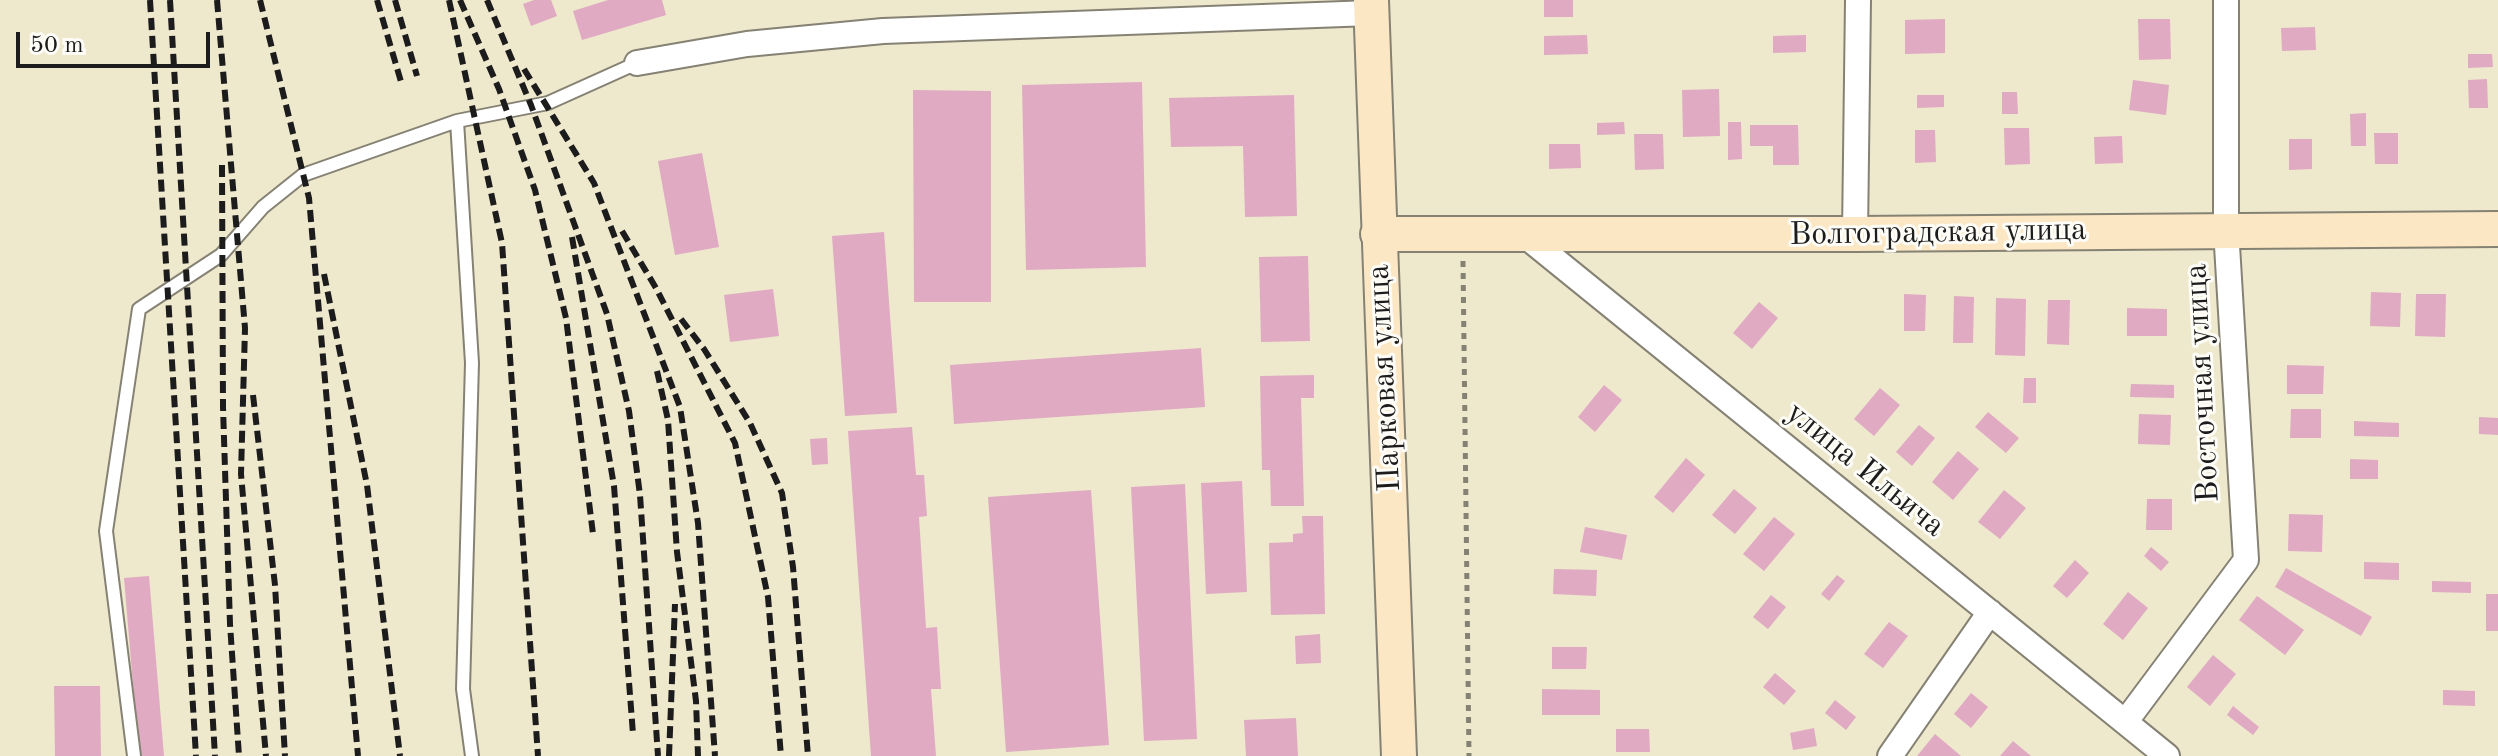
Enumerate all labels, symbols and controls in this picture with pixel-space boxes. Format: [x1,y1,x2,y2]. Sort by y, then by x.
scale bar [20,16,214,66]
text: 50 m [30,34,84,58]
street label: Волгоградская улица [1789,211,2087,255]
street label: Восточная улица [2178,262,2228,504]
street label: Парковая улица [1360,263,1410,493]
street label: улица Ильича [1778,394,1952,546]

